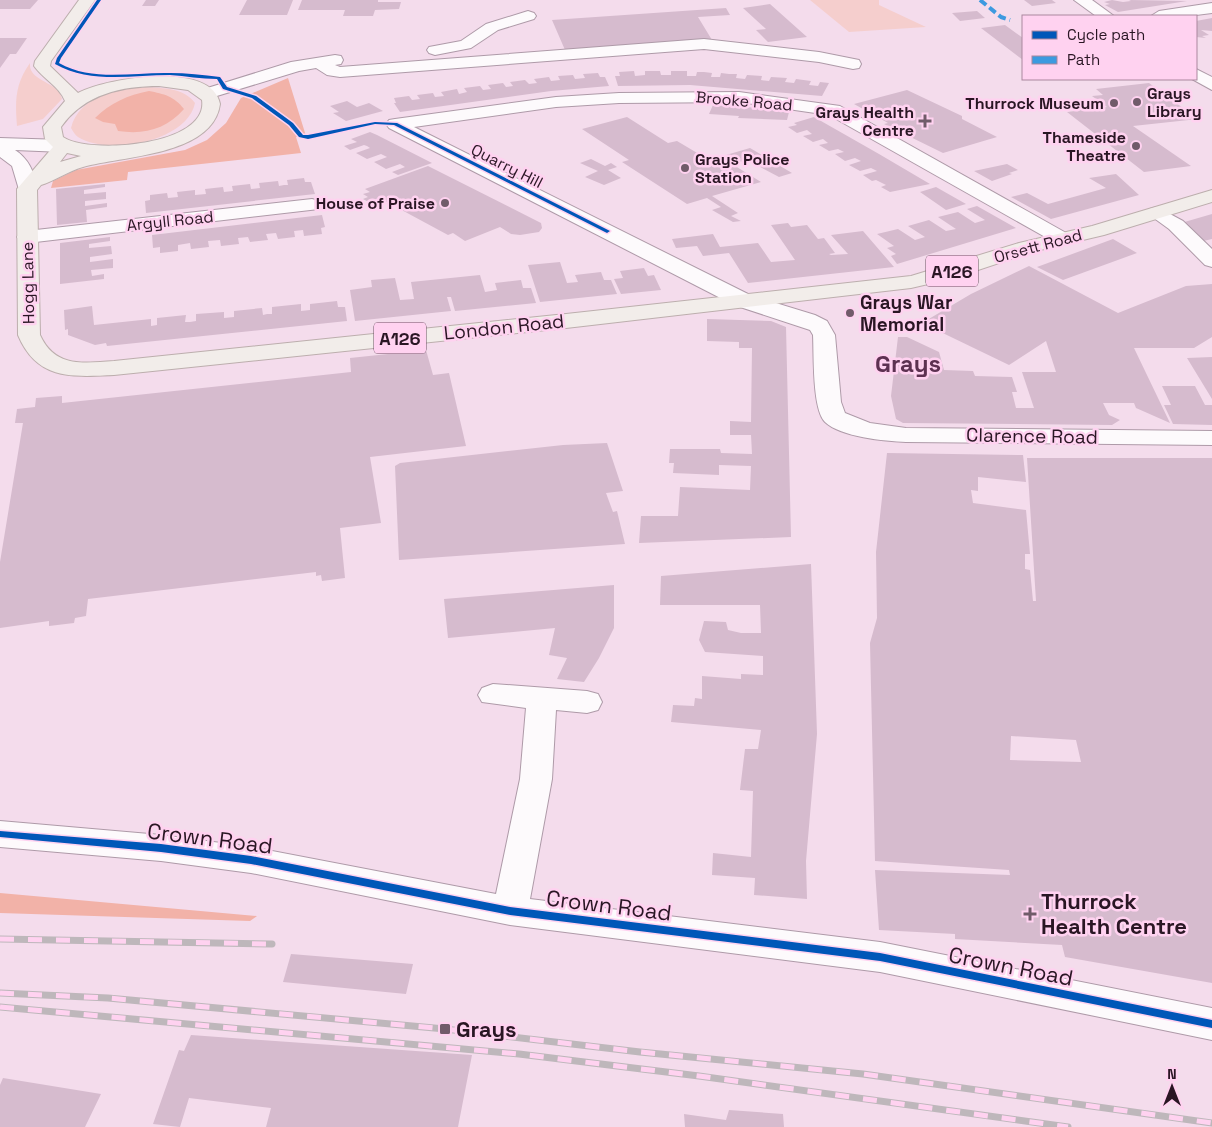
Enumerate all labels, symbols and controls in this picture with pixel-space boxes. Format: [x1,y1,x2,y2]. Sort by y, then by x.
legend [1022,15,1197,80]
text: Cycle path [1067,25,1145,44]
text: Path [1067,50,1100,69]
place label: Grays Library [1147,83,1202,122]
street label: Brooke Road [695,86,793,116]
place label: Thurrock Museum [965,93,1104,114]
marker: Grays Library [1131,96,1143,108]
marker: Thurrock Museum [1108,97,1120,109]
place label: Grays Health Centre [816,102,914,141]
marker: Grays Health Centre [918,114,932,128]
place label: Thameside Theatre [1043,127,1126,166]
street label: Quarry Hill [468,139,546,193]
marker: Thameside Theatre [1130,140,1142,152]
place label: Grays Police Station [695,149,789,188]
marker: Grays Police Station [679,162,691,174]
place label: House of Praise [316,193,435,214]
marker: House of Praise [439,197,451,209]
street label: Argyll Road [126,206,214,236]
street label: Orsett Road [992,224,1084,268]
street label: Hogg Lane [17,242,39,324]
road number: A126 [926,256,978,286]
place label: Grays War Memorial [860,290,952,337]
marker: Grays War Memorial [844,307,856,319]
street label: London Road [443,308,565,346]
road number: A126 [374,322,426,353]
district label: Grays [875,348,941,379]
street label: Clarence Road [966,422,1098,450]
street label: Crown Road [146,816,274,860]
street label: Crown Road [545,883,673,927]
place label: Thurrock Health Centre [1041,887,1187,940]
marker: Thurrock Health Centre [1023,907,1037,921]
street label: Crown Road [946,940,1076,992]
place label: Grays [456,1015,517,1043]
marker: Grays [438,1022,452,1036]
north arrow [1147,1062,1197,1112]
text: N [1167,1065,1177,1083]

